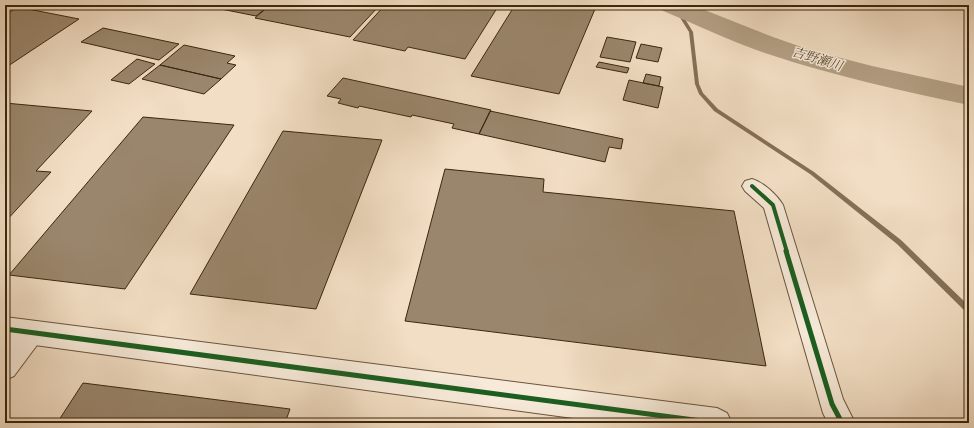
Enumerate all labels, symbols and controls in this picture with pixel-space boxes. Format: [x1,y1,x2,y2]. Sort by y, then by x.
water label: 吉野瀬川 [789,44,846,77]

